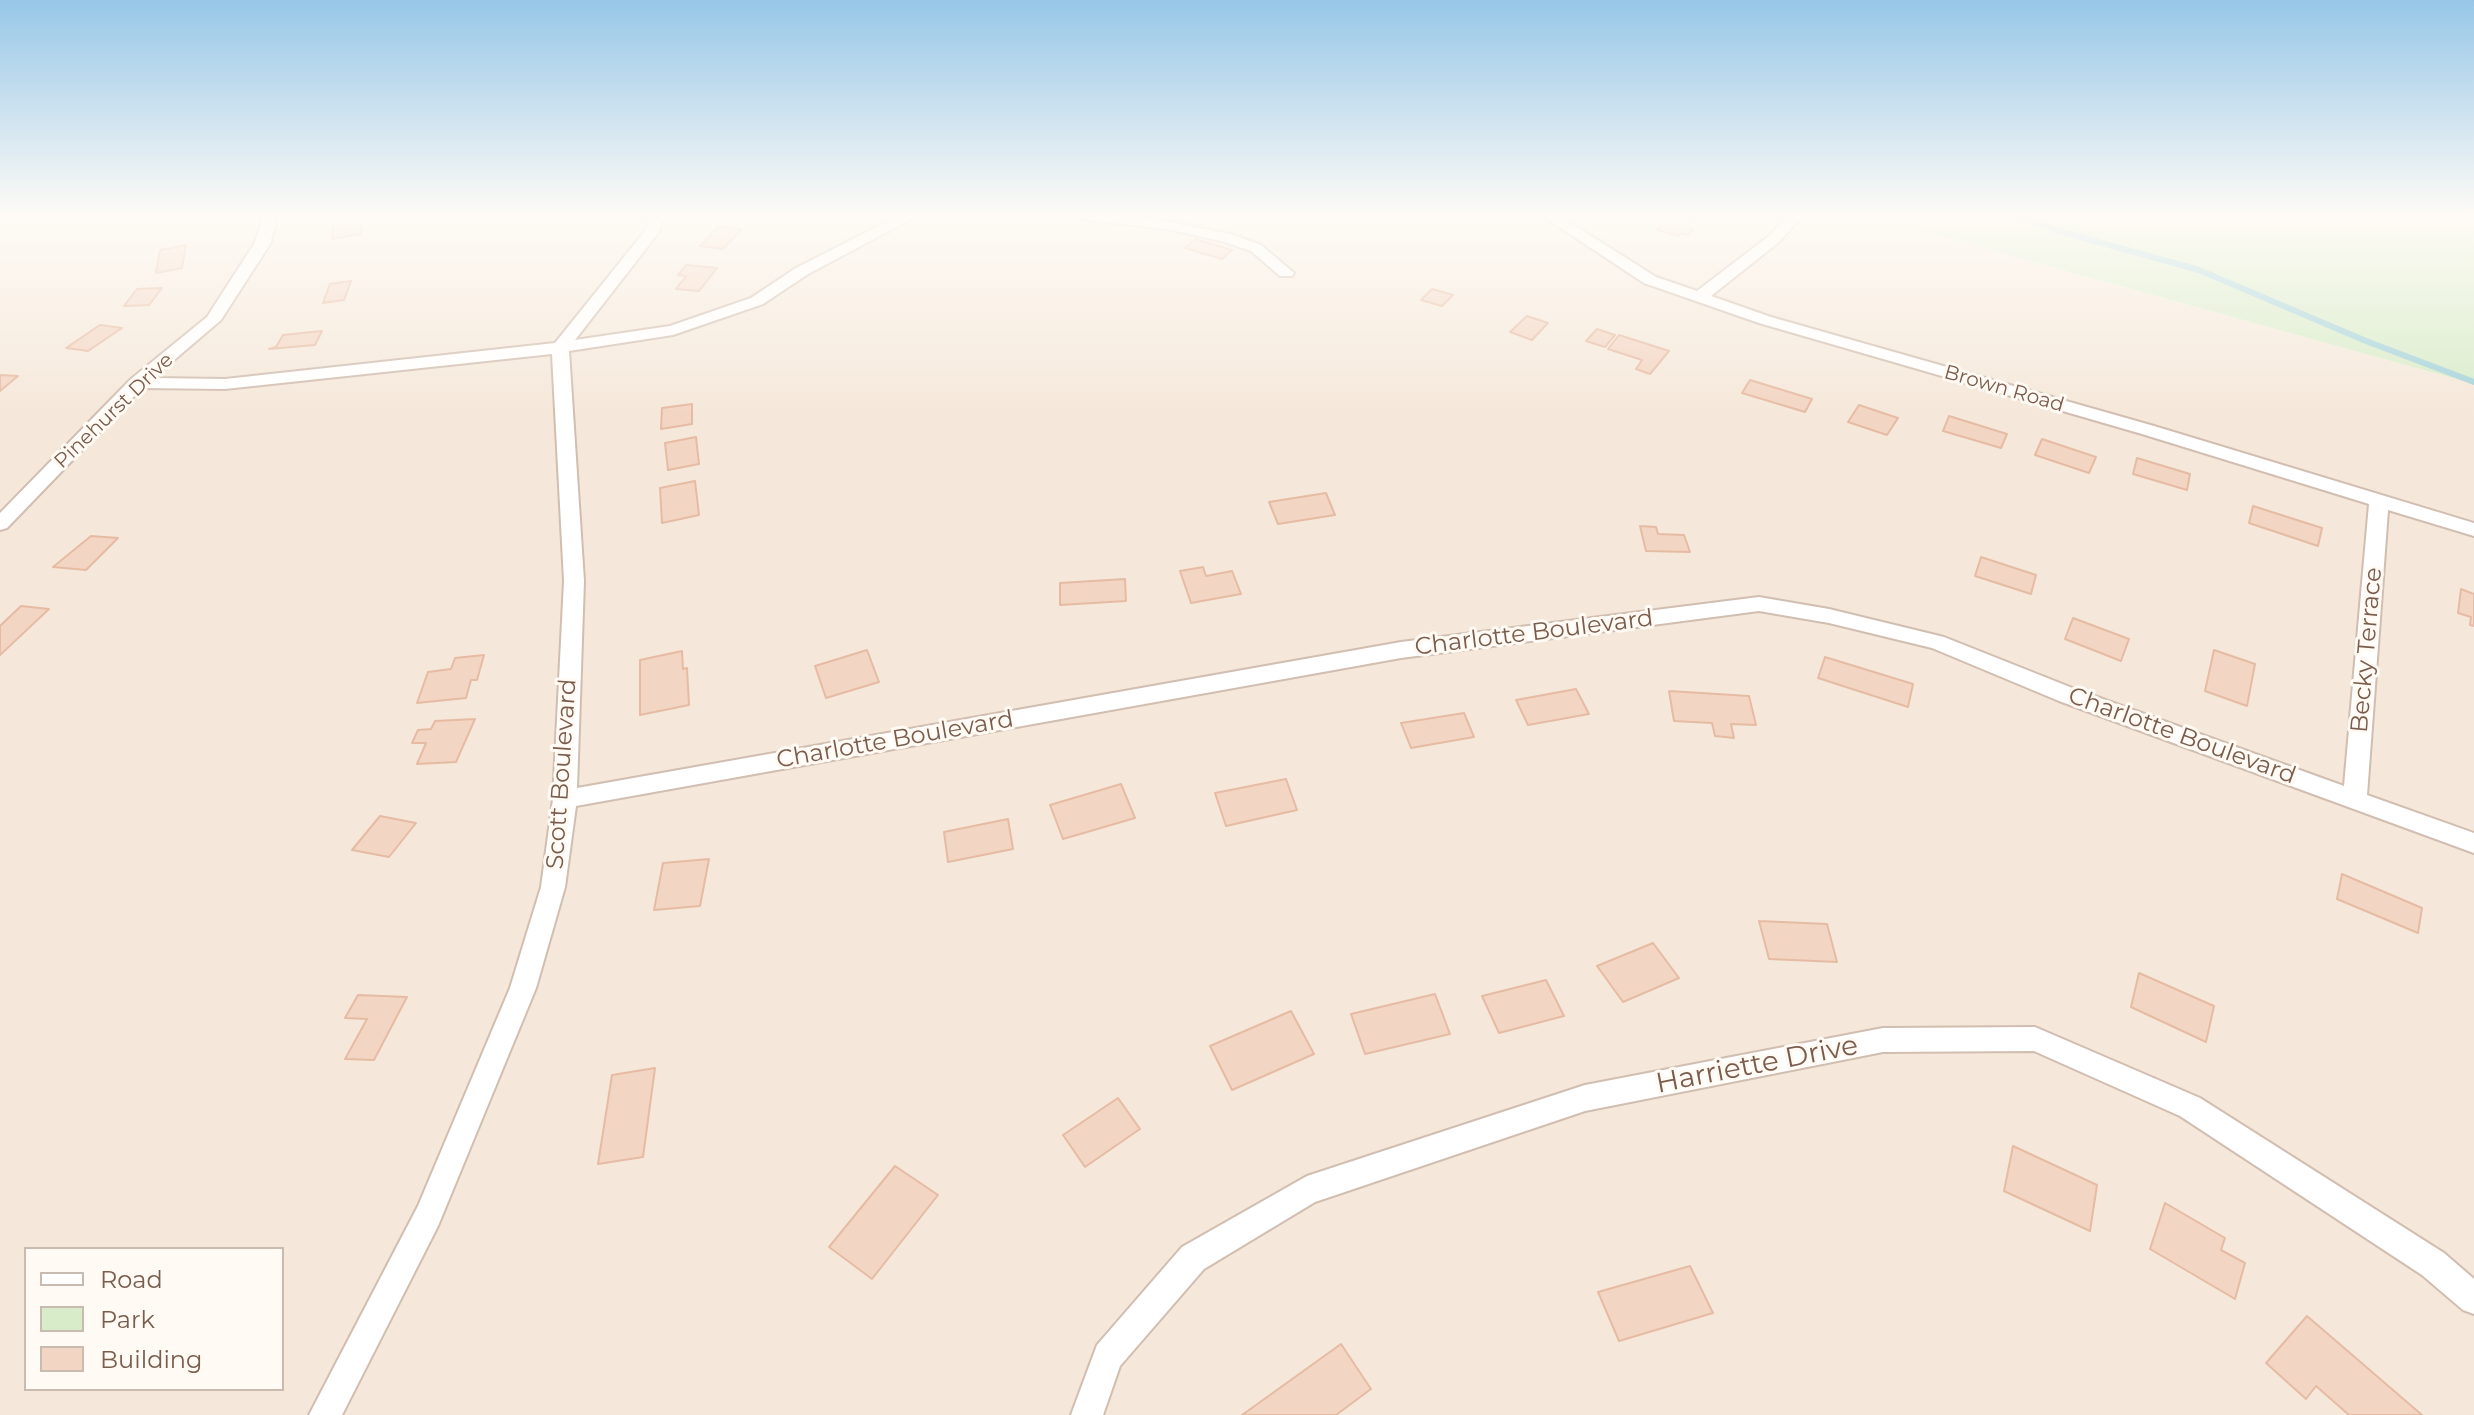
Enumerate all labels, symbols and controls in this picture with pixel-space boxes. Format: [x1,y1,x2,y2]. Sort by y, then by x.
street label: Pinehurst Drive [50,348,178,474]
street label: Brown Road [1941,360,2067,418]
street label: Becky Terrace [2345,566,2389,734]
street label: Charlotte Boulevard [1413,604,1655,662]
street label: Scott Boulevard [541,678,583,870]
street label: Charlotte Boulevard [2064,681,2300,791]
street label: Charlotte Boulevard [774,705,1016,775]
street label: Harriette Drive [1653,1029,1861,1101]
legend [24,1247,284,1391]
text: Road [100,1265,163,1294]
text: Park [100,1305,155,1334]
text: Building [100,1345,203,1374]

